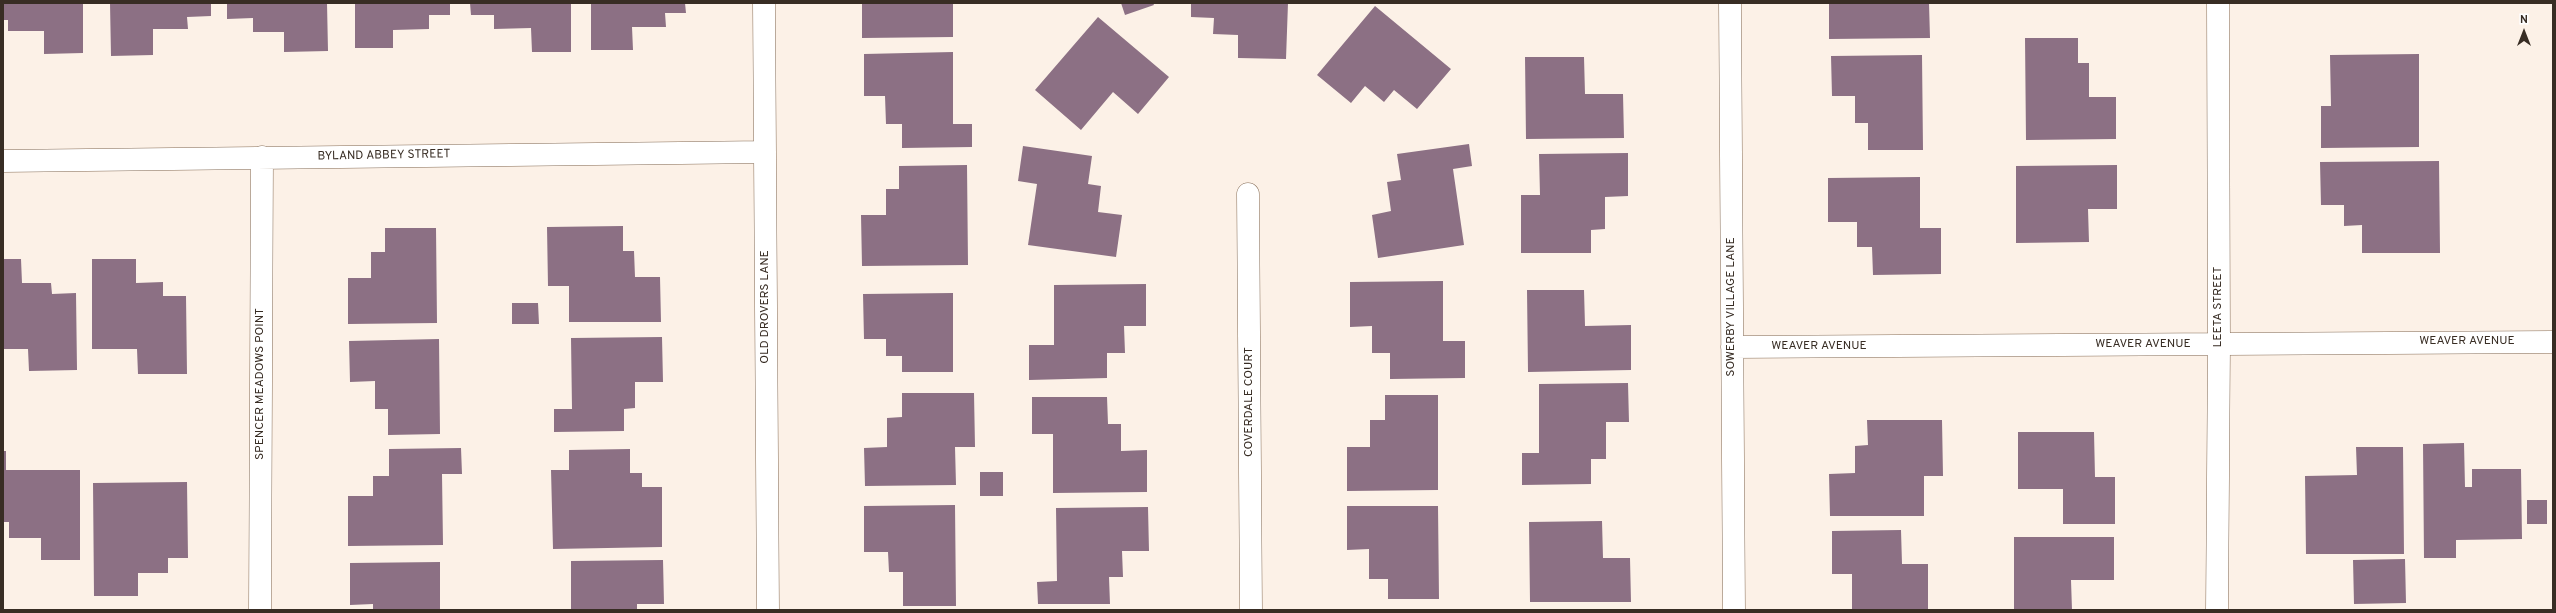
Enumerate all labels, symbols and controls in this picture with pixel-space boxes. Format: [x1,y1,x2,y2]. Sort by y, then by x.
north arrow [2504,12,2544,52]
text: N [2520,13,2528,27]
street label: BYLAND ABBEY STREET [317,148,451,164]
street label: SOWERBY VILLAGE LANE [1725,237,1739,377]
street label: OLD DROVERS LANE [759,250,773,364]
street label: LEETA STREET [2212,267,2226,347]
street label: SPENCER MEADOWS POINT [254,308,268,460]
street label: WEAVER AVENUE [2419,335,2515,349]
street label: WEAVER AVENUE [2095,338,2191,352]
street label: WEAVER AVENUE [1771,340,1867,354]
street label: COVERDALE COURT [1243,347,1257,457]

